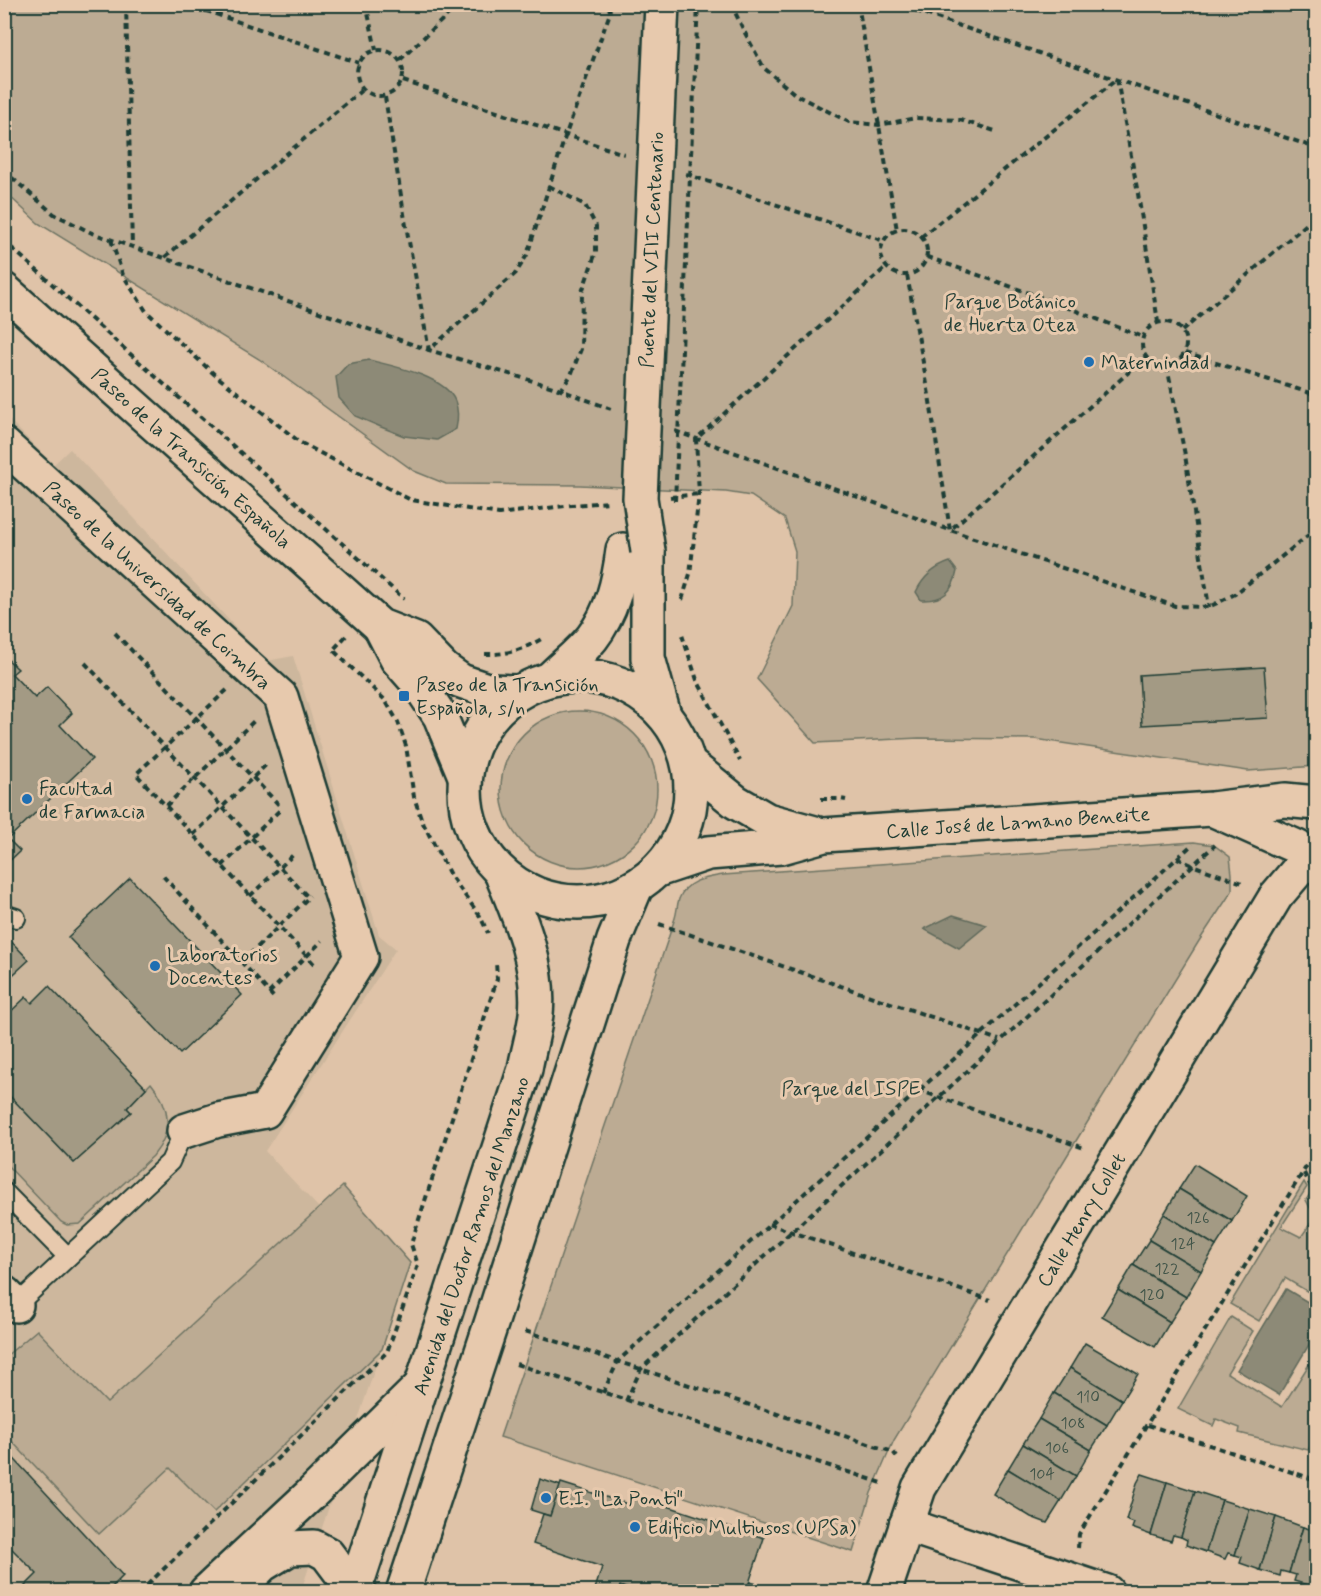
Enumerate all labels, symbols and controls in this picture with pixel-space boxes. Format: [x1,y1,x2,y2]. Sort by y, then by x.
street label: Puente del VIII Centenario [634,131,671,369]
park label: Parque Botánico de Huerta Otea [944,289,1076,339]
place label: Maternindad [1101,350,1209,377]
marker: Maternindad [1082,355,1096,369]
street label: Paseo de la Transición Española [85,362,297,556]
street label: Paseo de la Universidad de Coimbra [37,476,276,697]
place label: Paseo de la Transición Española, s/n [416,672,599,722]
marker: Paseo de la Transición Española, s/n [397,689,411,703]
place label: Facultad de Farmacia [39,776,145,826]
marker: Facultad de Farmacia [20,792,34,806]
street label: Calle José de Lamano Beneite [885,801,1151,846]
place label: Laboratorios Docentes [167,942,278,992]
marker: Laboratorios Docentes [148,959,162,973]
street label: Avenida del Doctor Ramos del Manzano [407,1073,537,1399]
park label: Parque del ISPE [782,1076,920,1103]
street label: Calle Henry Collet [1031,1148,1133,1293]
house number: 126 [1186,1208,1210,1229]
house number: 124 [1170,1234,1196,1255]
house number: 122 [1154,1259,1180,1280]
house number: 120 [1139,1285,1165,1306]
house number: 110 [1076,1387,1100,1408]
house number: 108 [1061,1413,1085,1434]
house number: 106 [1045,1438,1069,1459]
house number: 104 [1029,1464,1055,1485]
place label: E.I. "La Ponti" [558,1486,683,1513]
marker: E.I. "La Ponti" [539,1491,553,1505]
place label: Edificio Multiusos (UPSa) [647,1515,856,1542]
marker: Edificio Multiusos (UPSa) [628,1520,642,1534]

